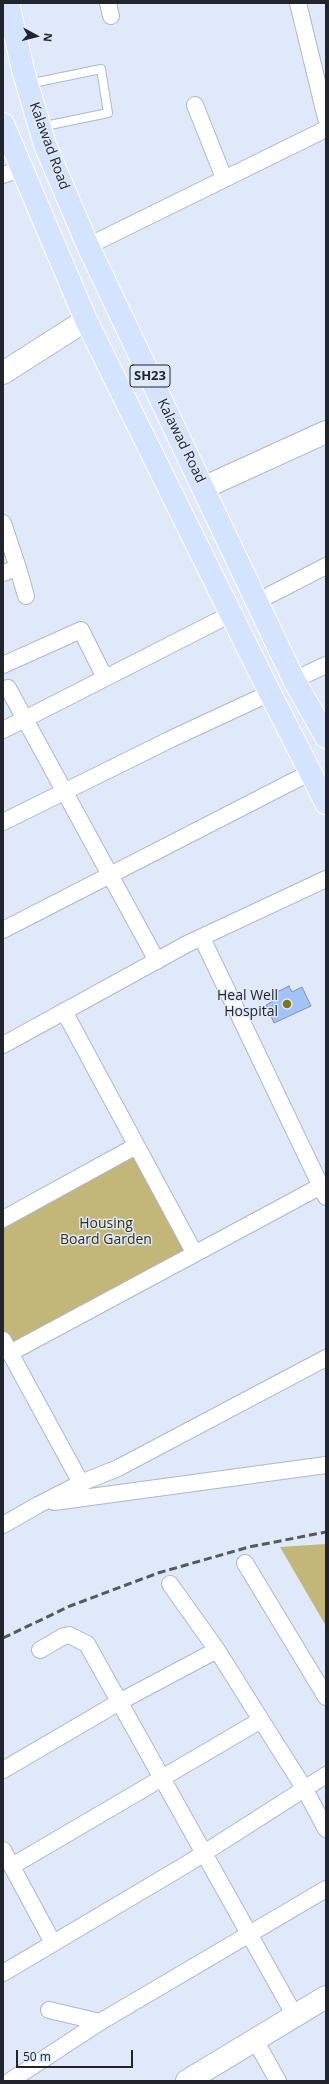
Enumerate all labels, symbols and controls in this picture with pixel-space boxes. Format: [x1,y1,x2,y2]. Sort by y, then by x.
north arrow [16,16,56,56]
text: N [40,32,56,43]
street label: Kalawad Road [25,100,73,192]
road number: SH23 [130,365,170,387]
street label: Kalawad Road [153,396,209,486]
place label: Heal Well Hospital [217,988,278,1020]
marker: Heal Well Hospital [281,998,293,1010]
park label: Housing Board Garden [60,1216,152,1248]
scale bar [18,2042,135,2068]
text: 50 m [23,2048,51,2065]

